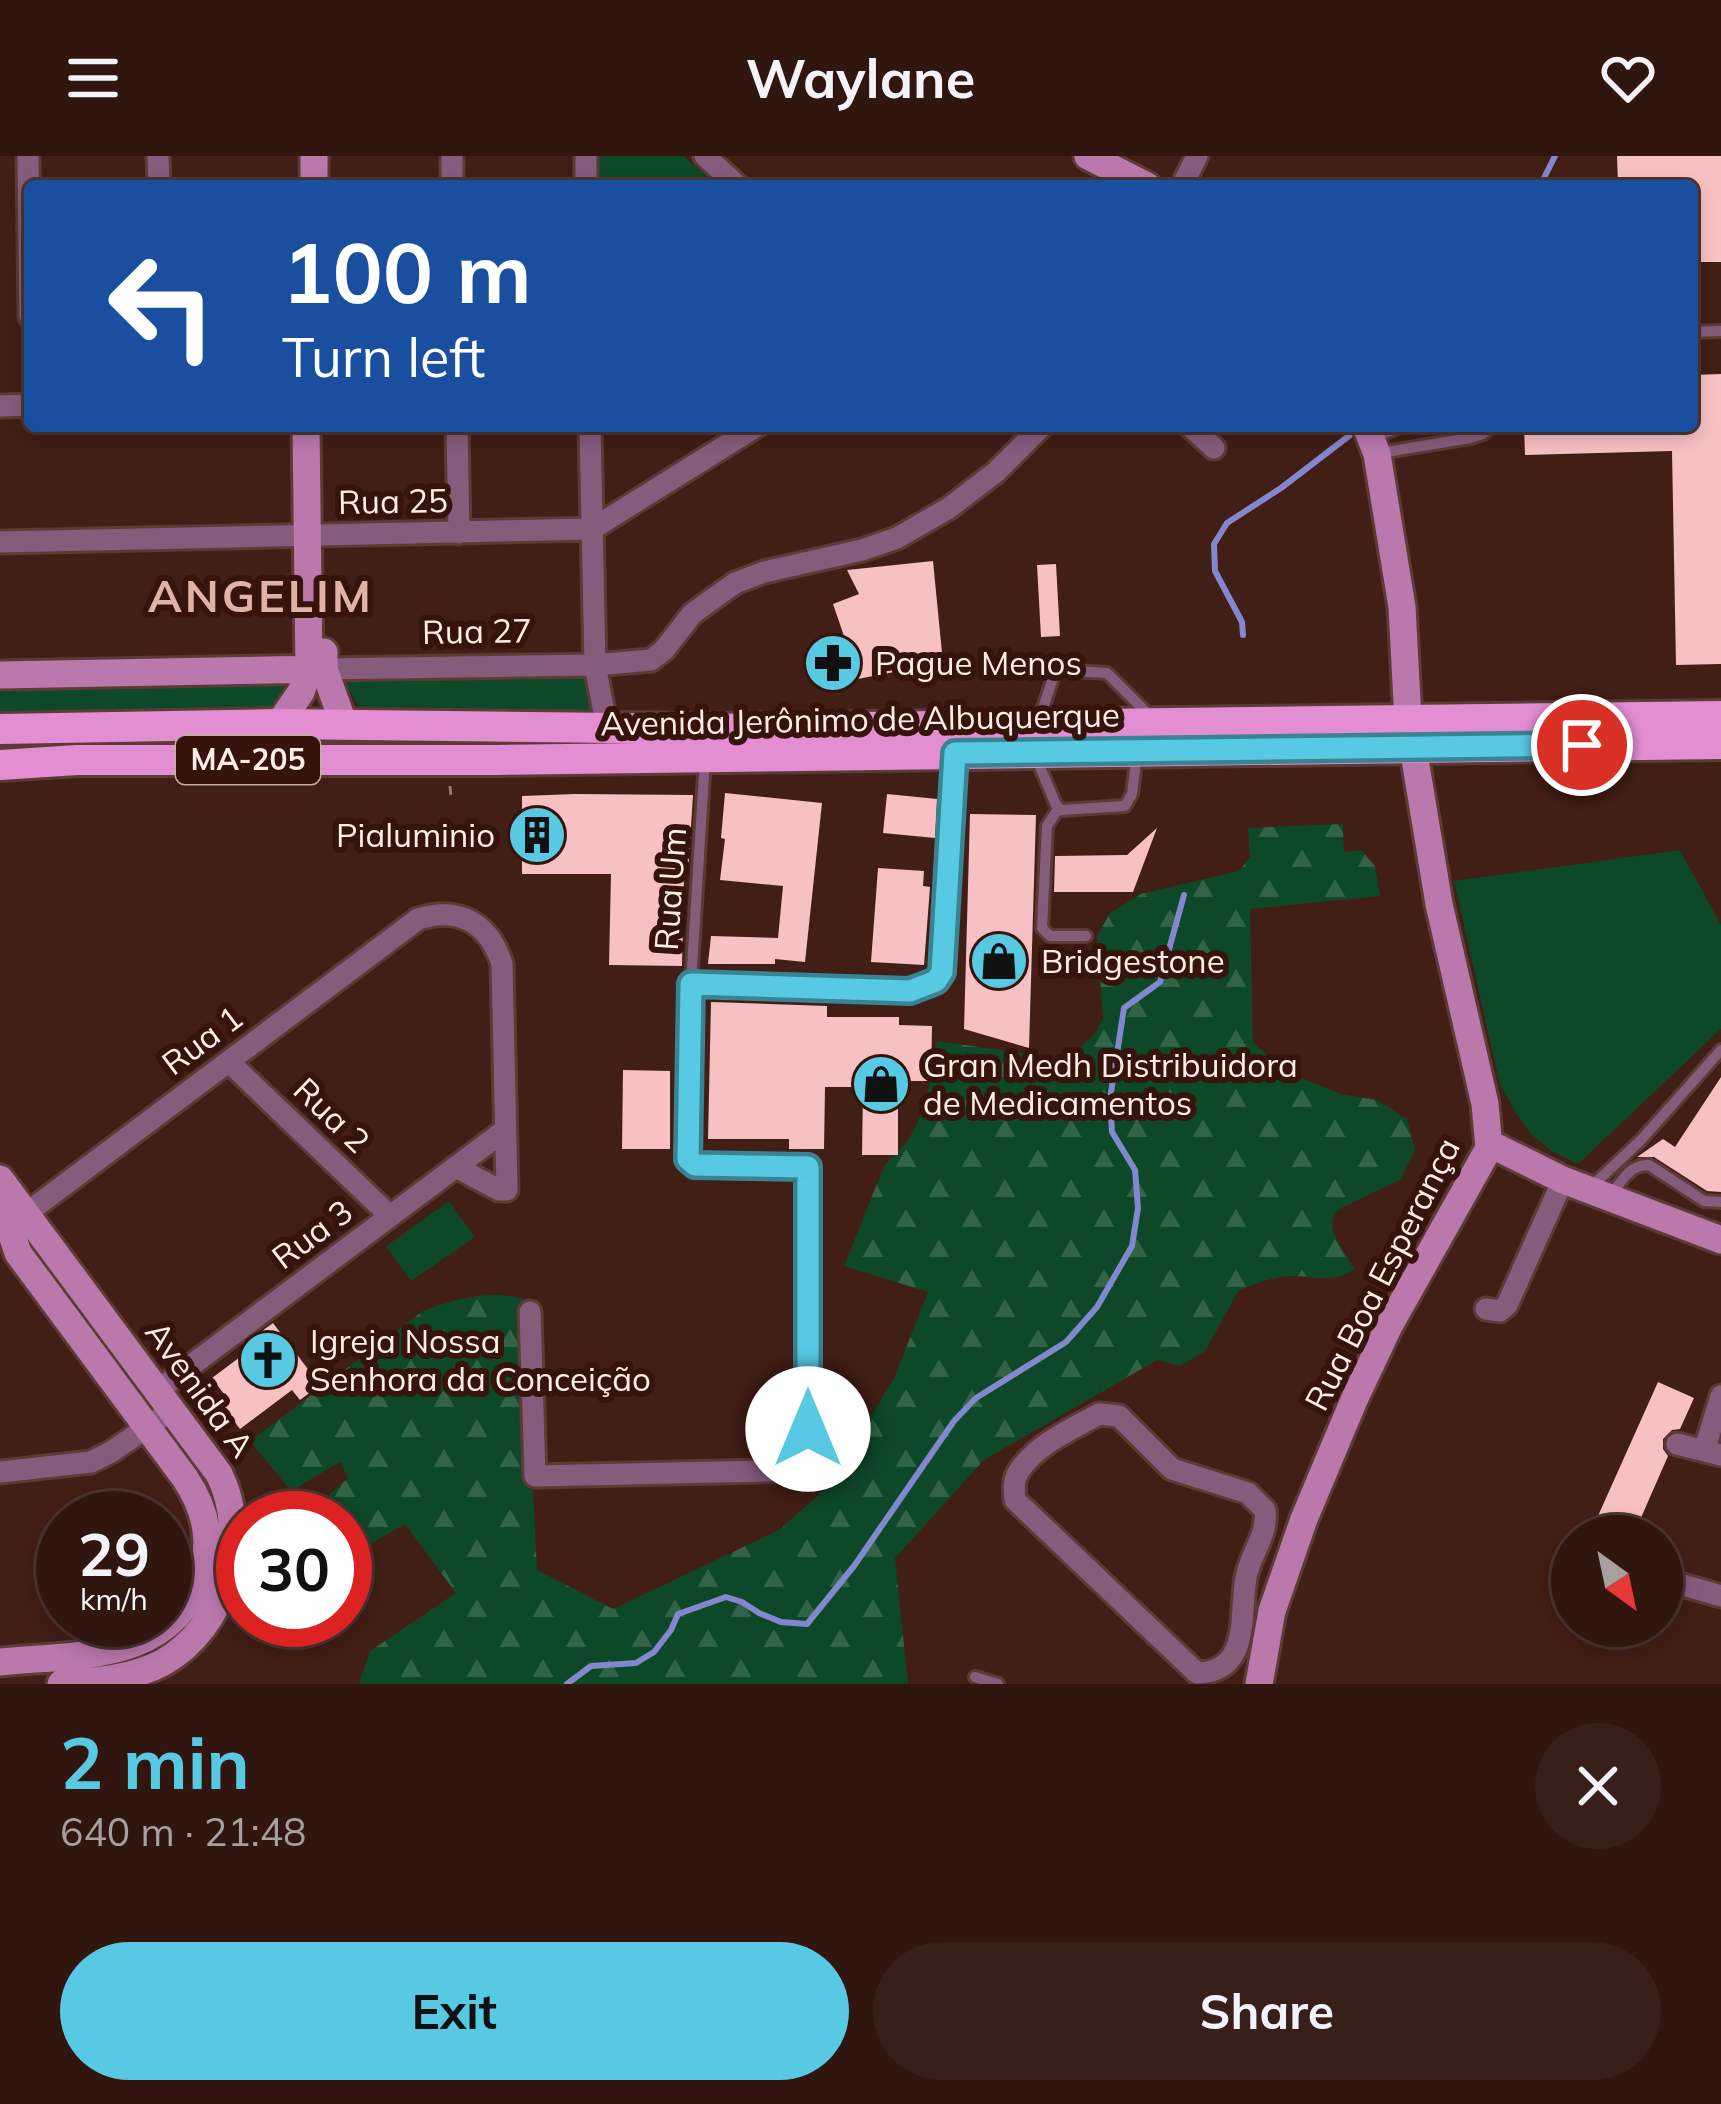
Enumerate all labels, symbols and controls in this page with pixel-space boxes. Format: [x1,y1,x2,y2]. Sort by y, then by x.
text: Waylane [746,44,975,112]
icon: menu [60,45,126,111]
icon: heart [1595,45,1661,111]
text: 100 m [282,219,532,324]
icon: left [84,228,240,384]
text: Turn left [282,323,485,391]
street label: Rua 25 [338,479,448,522]
district label: ANGELIM [148,567,374,623]
street label: Rua 27 [422,609,532,652]
pharmacy icon: Pague Menos [802,632,864,694]
place label: Pague Menos [875,642,1082,683]
street label: Avenida Jerônimo de Albuquerque [600,693,1120,744]
pin [1531,694,1633,796]
icon: arrive [1549,712,1615,778]
road number: MA-205 [176,736,320,784]
building icon: Pialuminio [506,804,568,866]
place label: Pialuminio [336,814,495,855]
street label: Rua Um [645,826,694,952]
shop icon: Bridgestone [968,930,1030,992]
place label: Bridgestone [1041,940,1225,981]
street label: Rua 1 [153,996,250,1083]
place label: Gran Medh Distribuidora de Medicamentos [923,1044,1298,1123]
shop icon: Gran Medh Distribuidora de Medicamentos [850,1053,912,1115]
street label: Rua 2 [286,1069,379,1161]
street label: Rua Boa Esperança [1295,1131,1468,1417]
street label: Rua 3 [263,1190,360,1277]
street label: Avenida A [137,1313,264,1465]
place label: Igreja Nossa Senhora da Conceição [310,1320,651,1399]
church icon: Igreja Nossa Senhora da Conceição [237,1329,299,1391]
position arrow [745,1366,871,1492]
speed limit sign: 30 [216,1491,372,1647]
north arrow [1551,1515,1683,1647]
map controls [1551,1515,1683,1647]
text: 29 [78,1516,150,1591]
text: km/h [80,1580,148,1618]
text: 2 min [60,1717,250,1807]
button: close [1535,1723,1661,1849]
text: 640 m · 21:48 [60,1807,306,1856]
button: Exit [60,1942,849,2080]
button: Share [873,1942,1661,2080]

